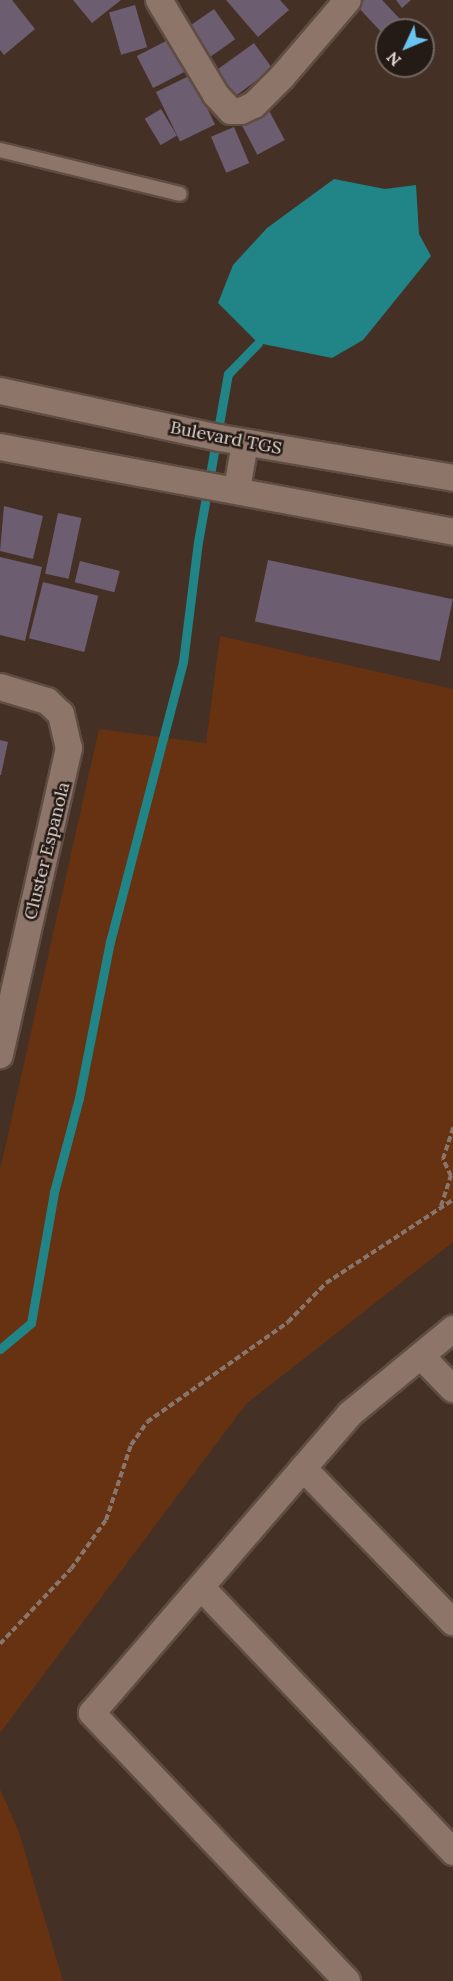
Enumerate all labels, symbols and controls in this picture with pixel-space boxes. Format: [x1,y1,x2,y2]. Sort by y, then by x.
north arrow [375,18,435,78]
text: N [382,48,405,71]
street label: Bulevard TGS [168,417,284,459]
street label: Cluster Espanola [19,780,75,922]

